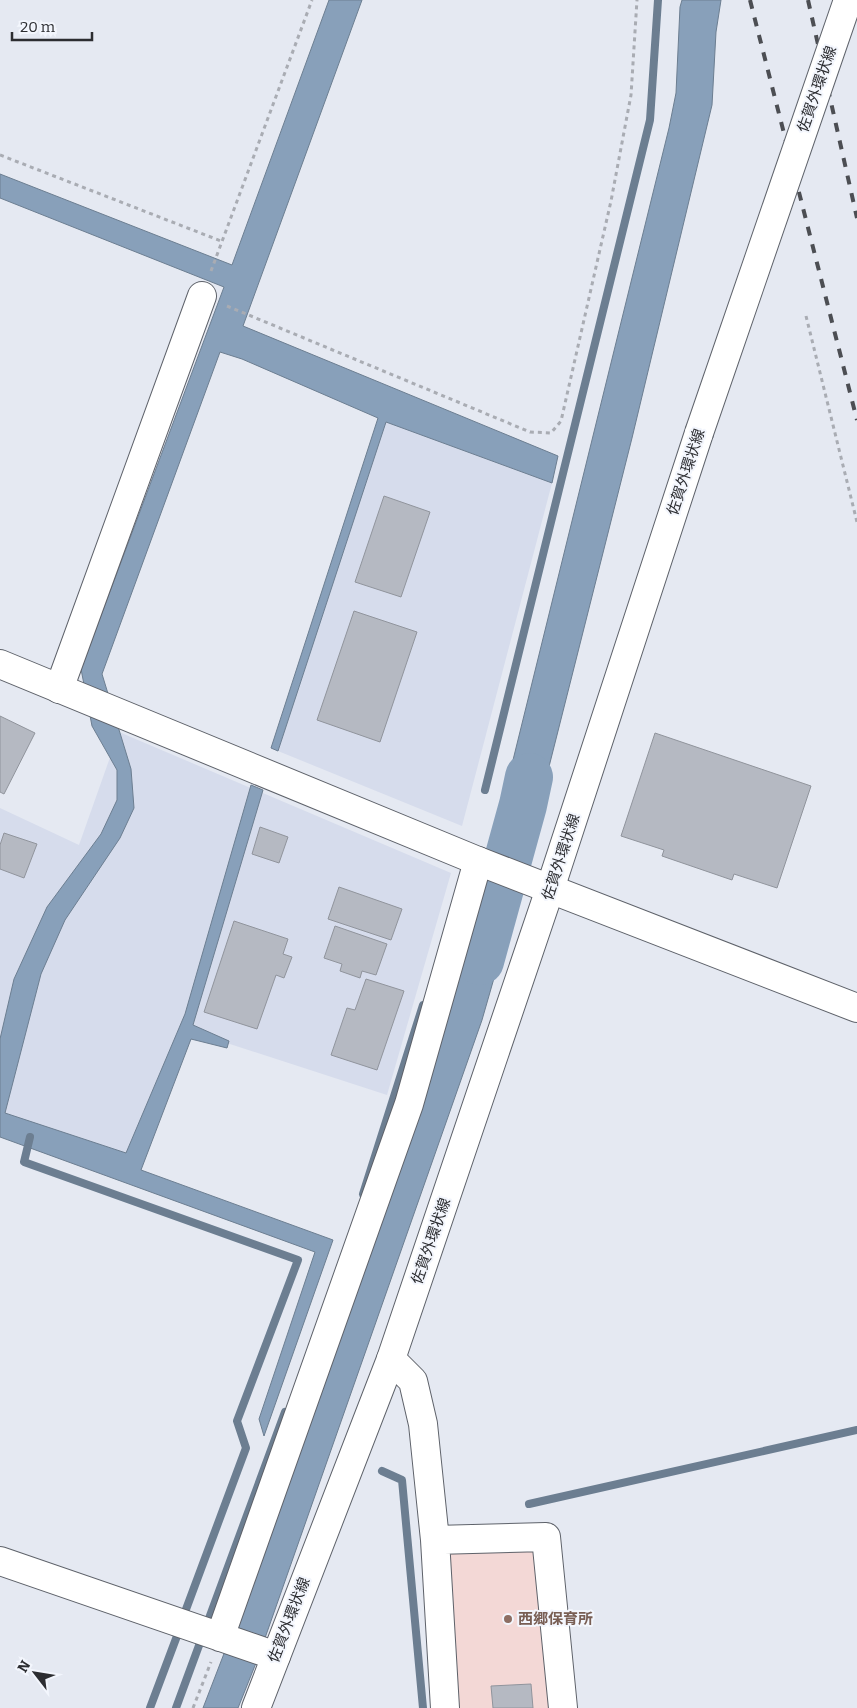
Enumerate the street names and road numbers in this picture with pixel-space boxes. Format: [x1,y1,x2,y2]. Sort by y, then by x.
street label: 佐賀外環状線 [794,44,840,134]
street label: 佐賀外環状線 [664,426,708,518]
street label: 佐賀外環状線 [539,811,583,903]
street label: 佐賀外環状線 [408,1196,454,1286]
street label: 佐賀外環状線 [264,1575,314,1665]

